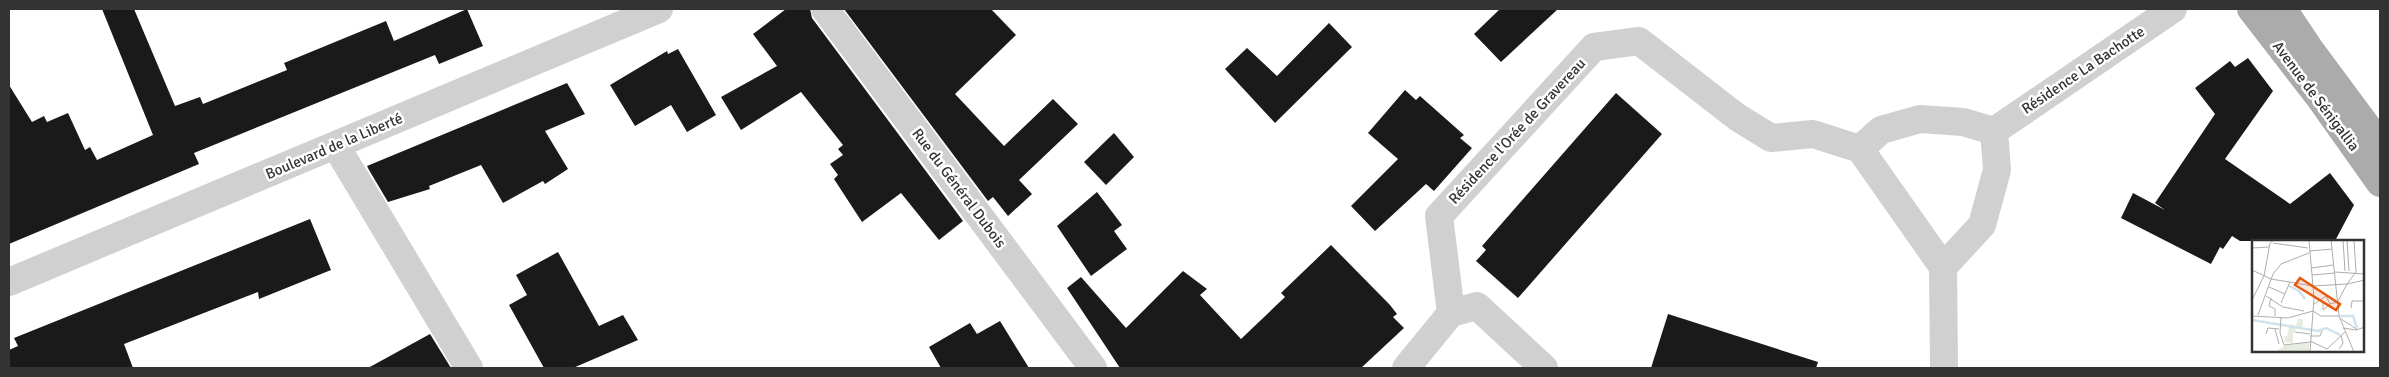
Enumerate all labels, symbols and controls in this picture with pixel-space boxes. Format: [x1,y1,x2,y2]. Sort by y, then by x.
street label: Résidence La Bachotte [2018,22,2148,118]
street label: Avenue de Sénigallia [2269,38,2363,154]
street label: Résidence l'Orée de Gravereau [1445,54,1589,208]
street label: Boulevard de la Liberté [263,109,405,183]
street label: Rue du Général Dubois [908,125,1010,252]
inset map [2252,240,2364,352]

